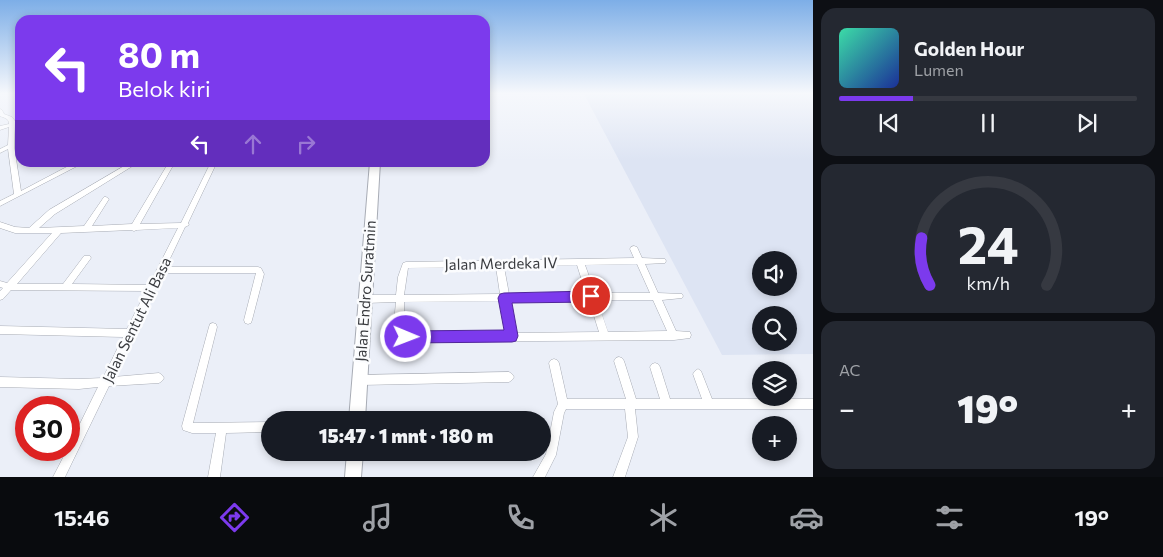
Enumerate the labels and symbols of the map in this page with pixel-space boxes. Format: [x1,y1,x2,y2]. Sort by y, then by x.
street label: Jalan Endro Suratmin [351,220,379,362]
street label: Jalan Merdeka IV [444,253,558,273]
street label: Jalan Sentut Ali Basa [98,254,174,385]
pin [570,275,612,317]
position arrow [379,310,431,362]
speed limit sign: 30 [15,396,80,461]

